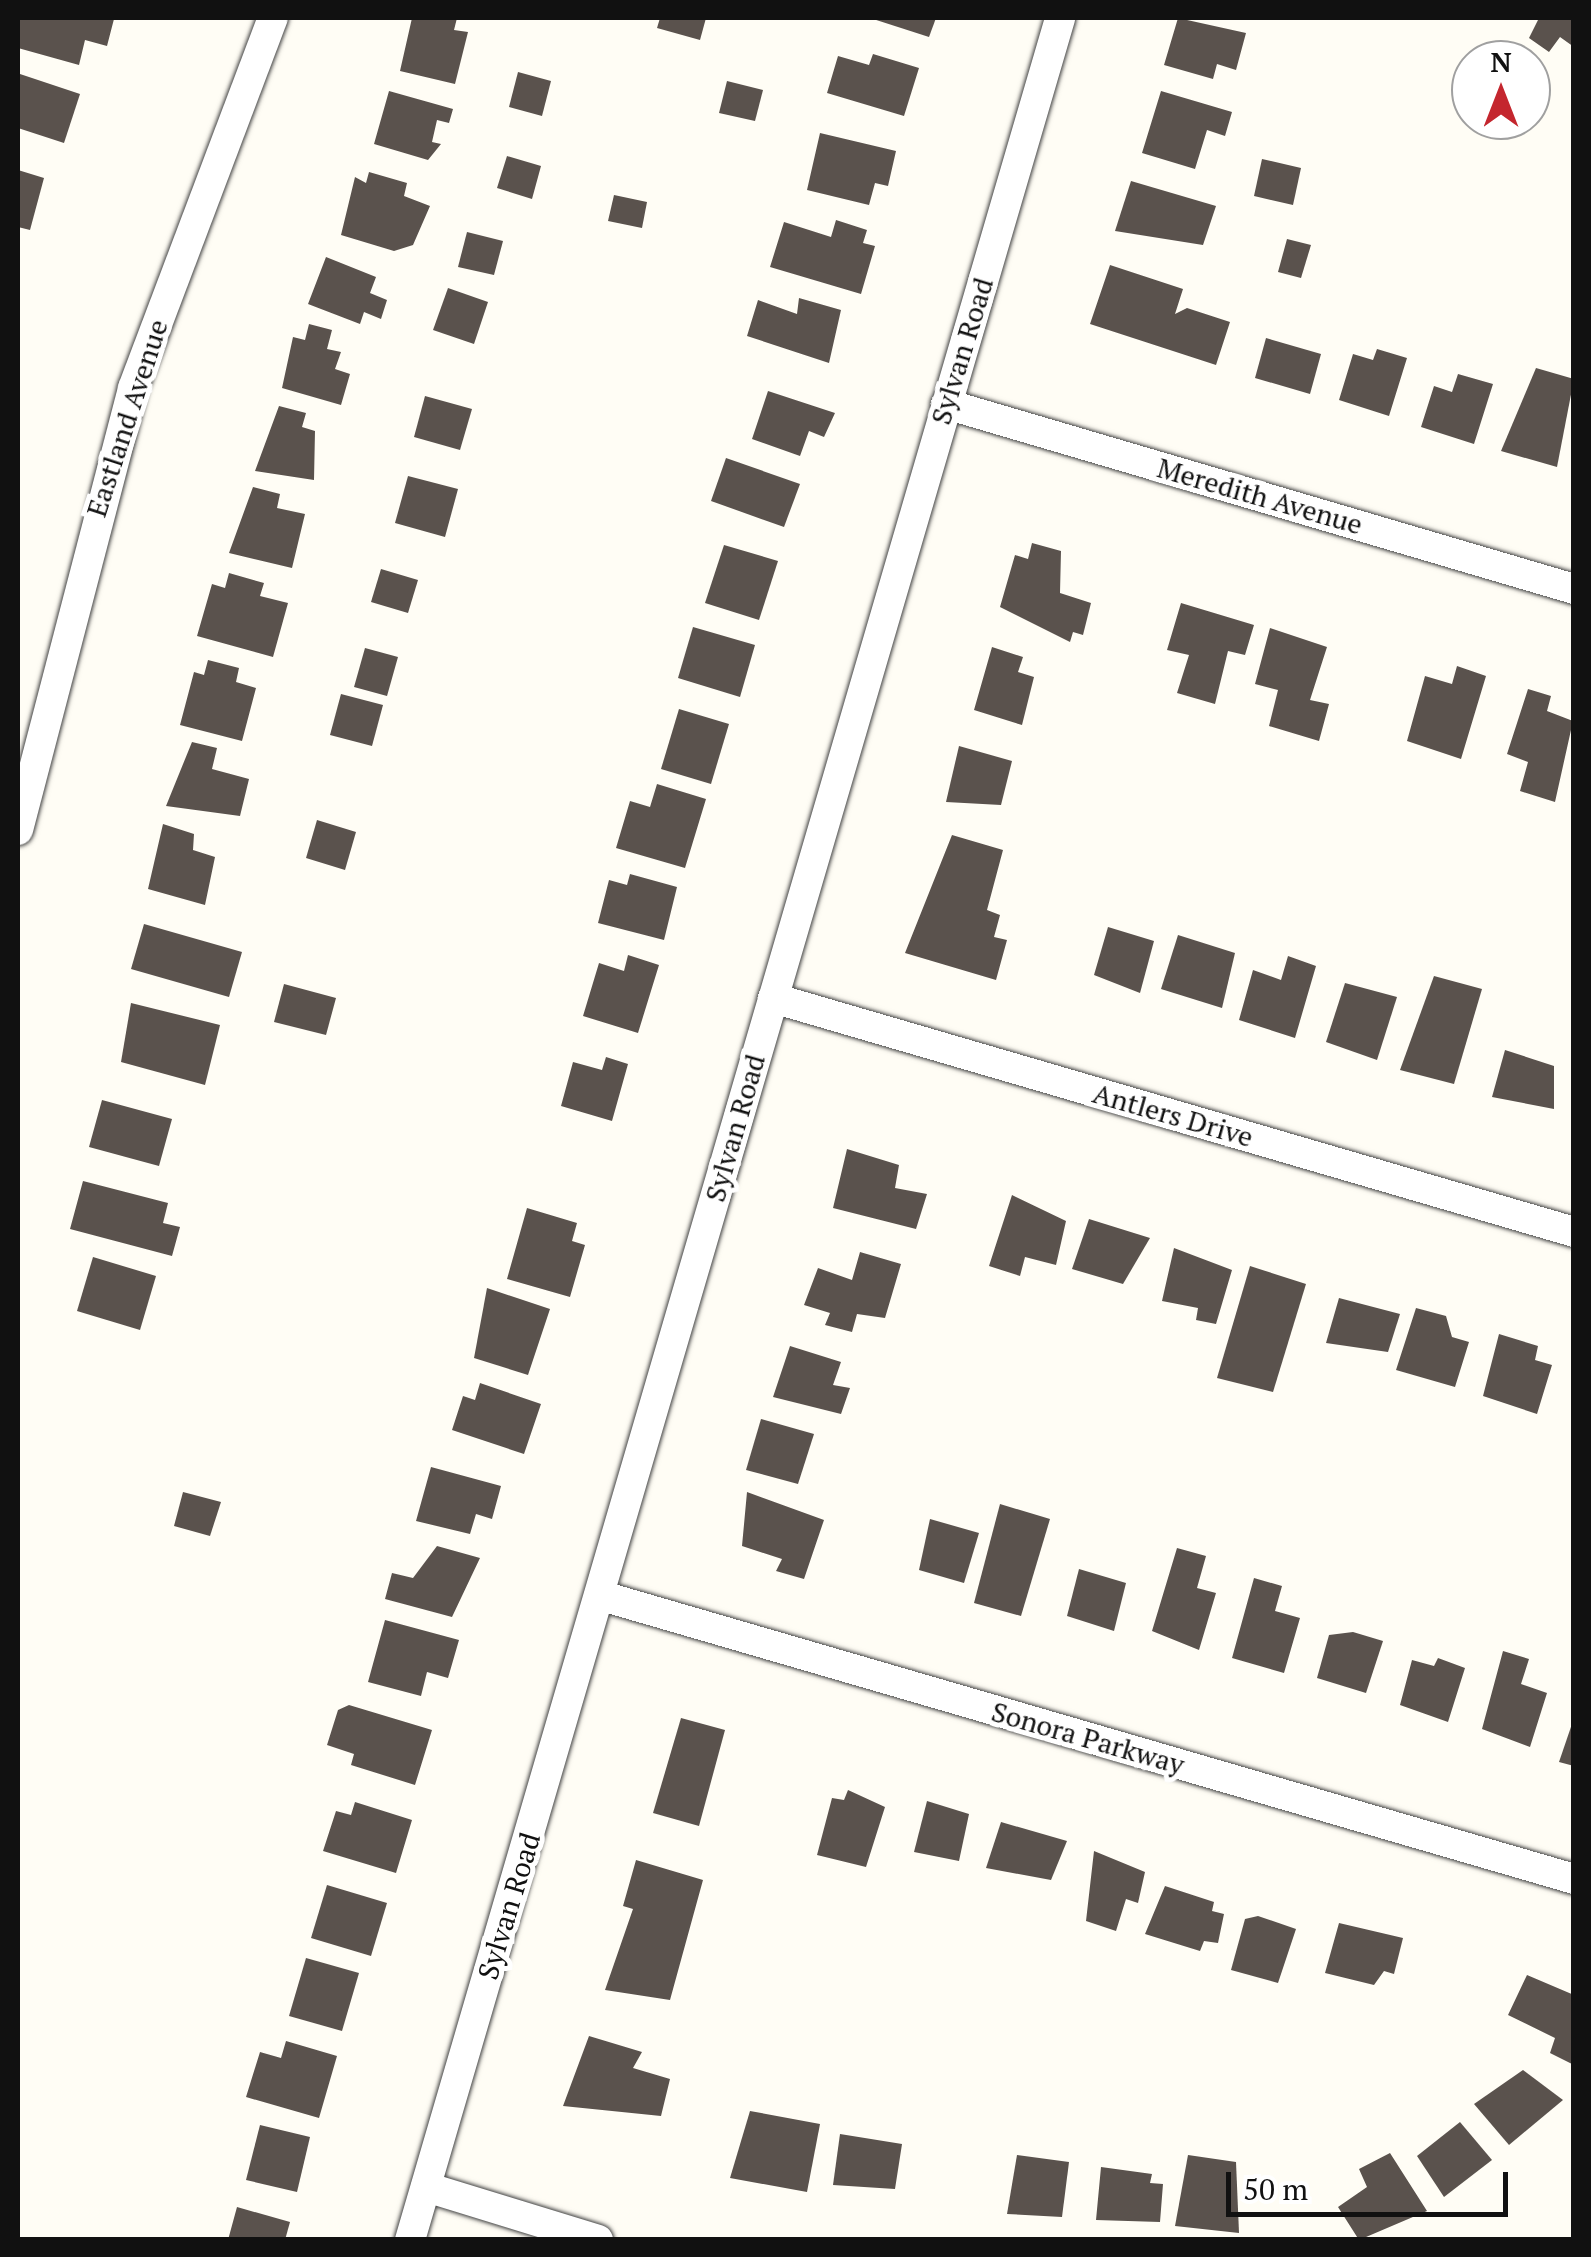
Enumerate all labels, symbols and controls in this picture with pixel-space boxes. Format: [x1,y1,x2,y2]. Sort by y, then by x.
north arrow [1451,40,1551,140]
text: N [1490,43,1512,80]
street label: Sylvan Road [924,273,1000,429]
street label: Eastland Avenue [79,315,175,521]
street label: Meredith Avenue [1153,451,1367,541]
street label: Sylvan Road [698,1050,772,1206]
street label: Antlers Drive [1089,1076,1257,1154]
street label: Sonora Parkway [988,1694,1188,1782]
street label: Sylvan Road [471,1828,547,1984]
scale bar [1231,2152,1514,2214]
text: 50 m [1243,2169,1308,2209]

